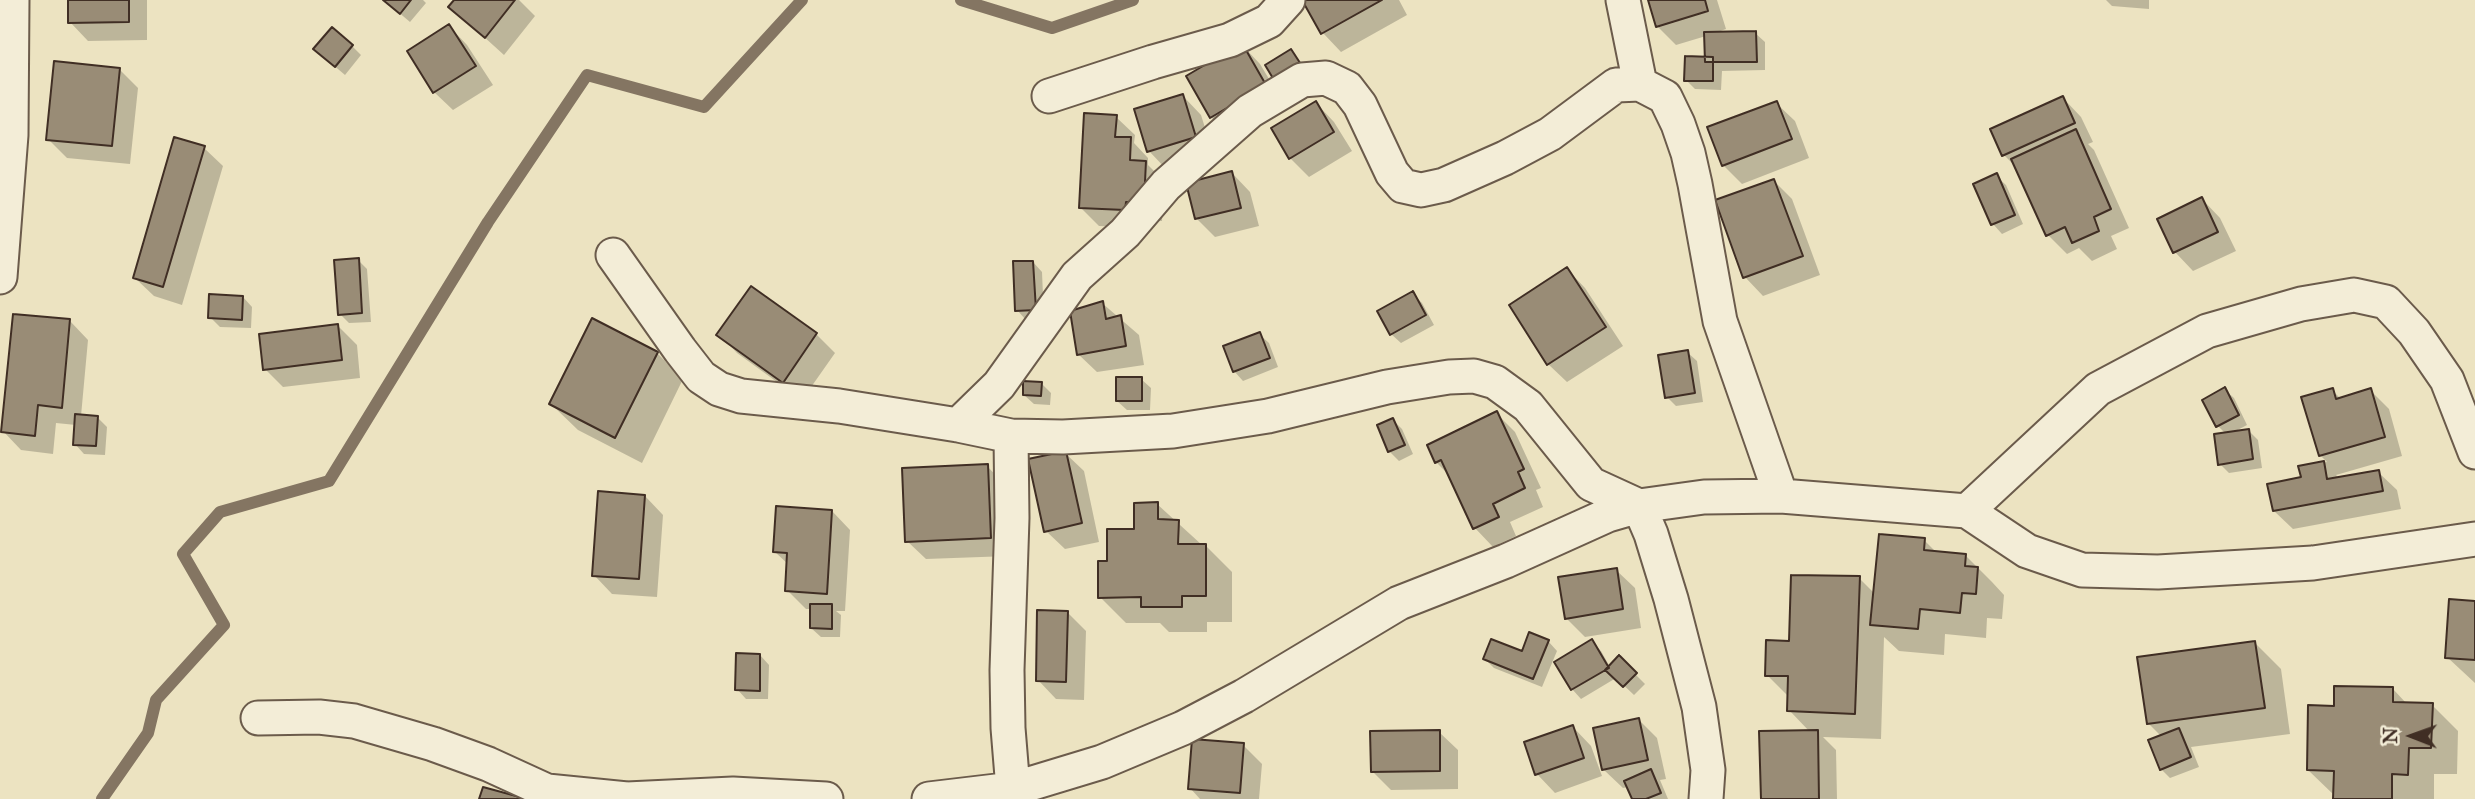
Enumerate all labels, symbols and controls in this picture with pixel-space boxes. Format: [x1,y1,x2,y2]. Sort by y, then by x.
north arrow [2377,701,2447,771]
text: N [2379,727,2402,744]

